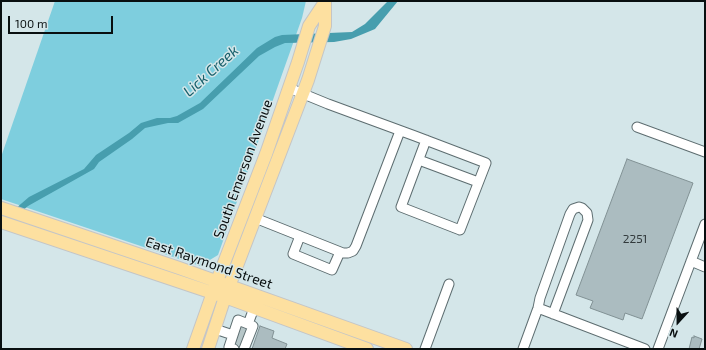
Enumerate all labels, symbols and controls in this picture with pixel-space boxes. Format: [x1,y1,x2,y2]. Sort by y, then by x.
scale bar [10,8,115,34]
text: 100 m [15,16,47,30]
water label: Lick Creek [180,42,242,100]
street label: South Emerson Avenue [210,97,276,241]
house number: 2251 [623,232,647,246]
street label: East Raymond Street [143,233,275,293]
north arrow [658,302,698,342]
text: N [667,326,680,341]

